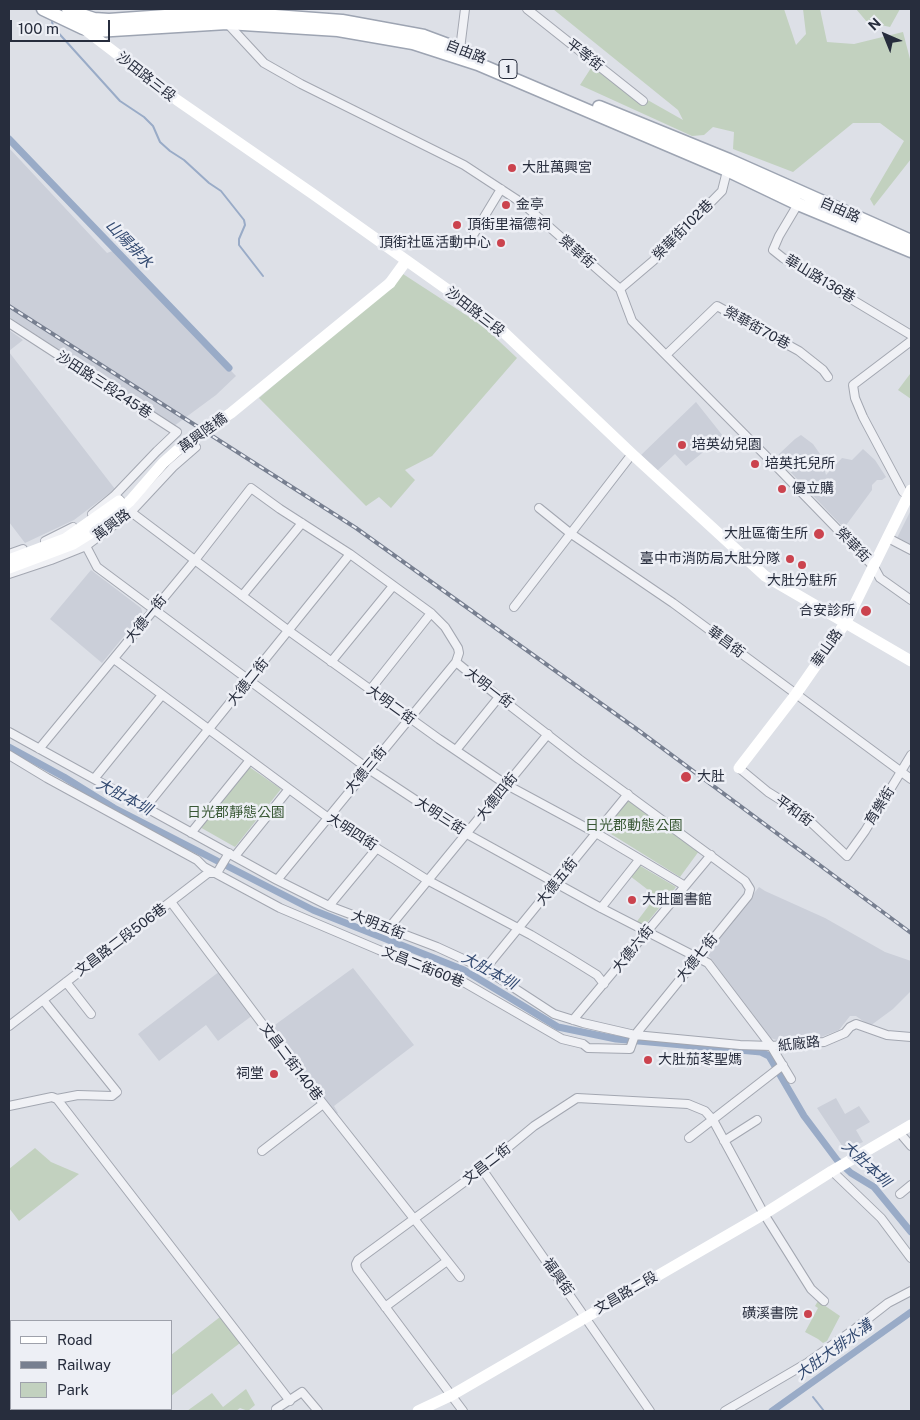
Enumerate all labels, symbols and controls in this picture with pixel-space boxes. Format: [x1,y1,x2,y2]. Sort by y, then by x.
scale bar [12,10,112,42]
north arrow [860,10,910,60]
text: N [865,15,884,34]
text: 100 m [18,20,59,37]
street label: 平等街 [563,35,607,75]
street label: 自由路 [443,37,489,67]
street label: 沙田路三段 [113,49,179,105]
road number: 1 [499,60,517,78]
place label: 大肚萬興宮 [522,160,592,176]
marker: 大肚萬興宮 [506,162,518,174]
street label: 自由路 [817,194,863,226]
street label: 榮華街102巷 [649,196,717,264]
place label: 金亭 [516,197,544,213]
marker: 金亭 [500,199,512,211]
water label: 山陽排水 [102,216,156,272]
place label: 頂街里福德祠 [467,217,551,233]
marker: 頂街里福德祠 [451,219,463,231]
street label: 榮華街 [556,232,598,272]
place label: 頂街社區活動中心 [379,235,491,251]
marker: 頂街社區活動中心 [495,237,507,249]
street label: 華山路136巷 [782,251,858,307]
street label: 沙田路三段 [442,284,508,340]
street label: 榮華街70巷 [721,303,793,353]
street label: 沙田路三段245巷 [53,348,155,422]
street label: 萬興陸橋 [175,410,231,456]
place label: 培英幼兒園 [692,437,762,453]
marker: 培英幼兒園 [676,439,688,451]
place label: 培英托兒所 [765,456,835,472]
marker: 培英托兒所 [749,458,761,470]
place label: 優立購 [792,481,834,497]
marker: 優立購 [776,483,788,495]
street label: 萬興路 [90,506,134,544]
street label: 榮華街 [832,524,874,566]
place label: 大肚區衛生所 [724,526,808,542]
marker: 大肚區衛生所 [812,527,826,541]
place label: 臺中市消防局大肚分隊 [640,551,780,567]
marker: 臺中市消防局大肚分隊 [784,553,796,565]
marker: 大肚分駐所 [796,559,808,571]
place label: 大肚分駐所 [767,573,837,589]
street label: 大德一街 [122,592,170,646]
place label: 合安診所 [799,603,855,619]
marker: 合安診所 [859,604,873,618]
street label: 華昌街 [704,623,748,661]
street label: 華山路 [808,626,846,670]
street label: 大德二街 [224,655,272,709]
street label: 大明一街 [462,664,516,712]
street label: 大明二街 [363,682,419,728]
street label: 大德三街 [342,743,390,797]
place label: 大肚 [697,769,725,785]
street label: 大德四街 [473,770,521,824]
marker: 大肚 [679,770,693,784]
water label: 大肚本圳 [93,775,155,819]
street label: 育樂街 [862,784,898,828]
street label: 平和街 [772,792,816,830]
street label: 大明三街 [412,794,468,838]
park label: 日光郡靜態公園 [187,805,285,821]
street label: 大明四街 [324,810,380,854]
park label: 日光郡動態公園 [585,818,683,834]
street label: 大德五街 [533,855,581,909]
place label: 大肚圖書館 [642,892,712,908]
marker: 大肚圖書館 [626,894,638,906]
street label: 文昌路二段506巷 [72,900,170,980]
street label: 大明五街 [349,907,407,943]
street label: 大德六街 [609,922,657,976]
street label: 大德七街 [673,931,721,985]
street label: 文昌二街60巷 [379,943,467,991]
water label: 大肚本圳 [458,949,520,993]
street label: 文昌二街140巷 [256,1020,326,1104]
street label: 紙廠路 [777,1033,821,1055]
place label: 大肚茄苳聖媽 [658,1052,742,1068]
marker: 大肚茄苳聖媽 [642,1054,654,1066]
place label: 祠堂 [236,1066,264,1082]
marker: 祠堂 [268,1068,280,1080]
water label: 大肚本圳 [838,1137,894,1191]
street label: 文昌二街 [460,1140,514,1188]
street label: 福興街 [539,1255,577,1299]
street label: 文昌路二段 [591,1268,661,1318]
place label: 磺溪書院 [742,1306,798,1322]
marker: 磺溪書院 [802,1308,814,1320]
water label: 大肚大排水溝 [792,1316,876,1384]
legend [10,1320,172,1410]
text: Road [57,1331,93,1348]
text: Railway [57,1356,111,1373]
text: Park [57,1381,89,1398]

